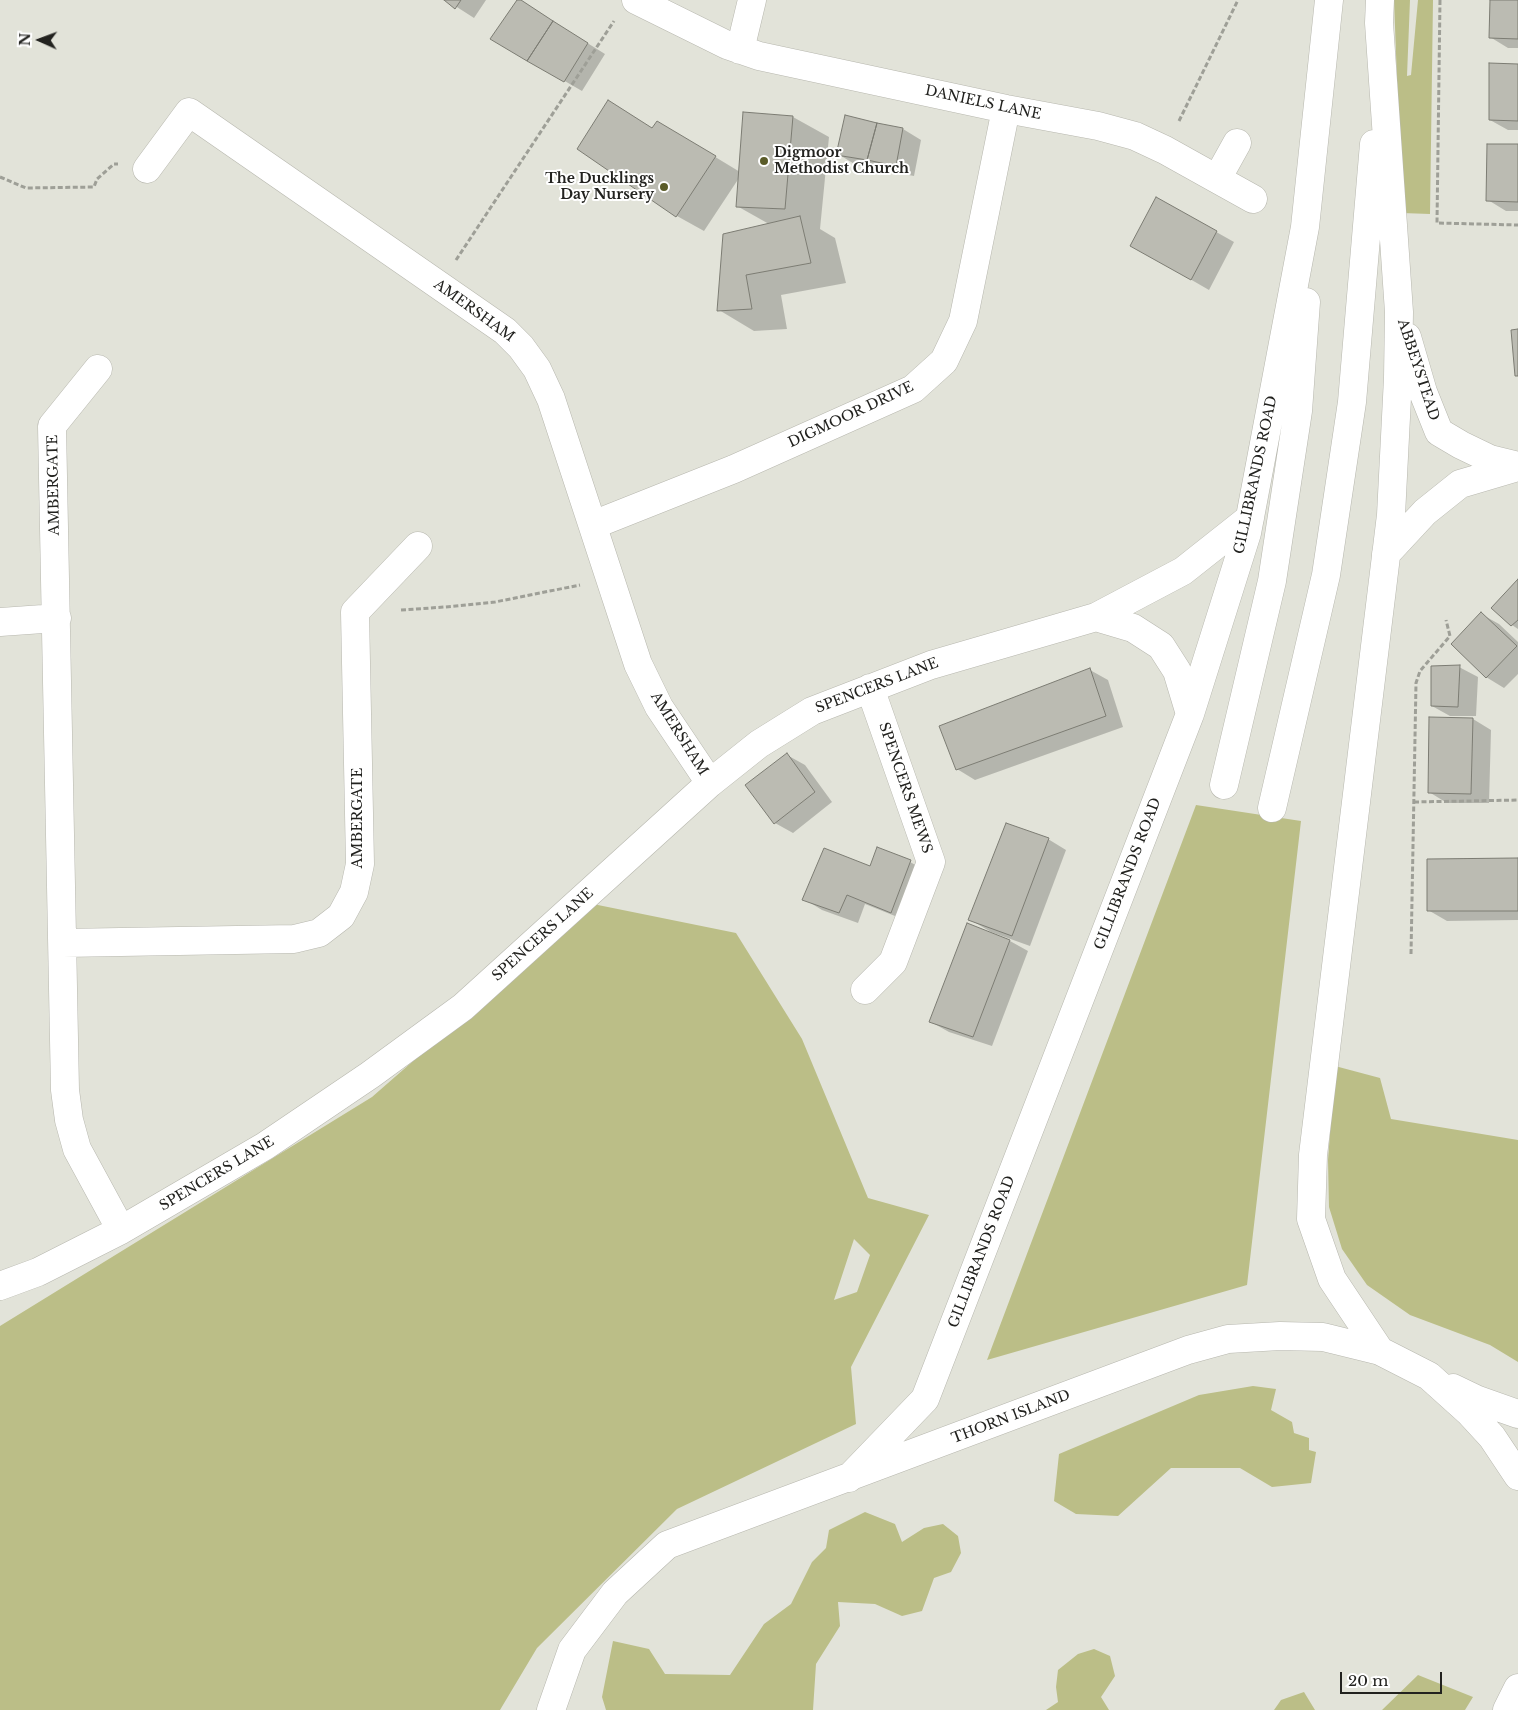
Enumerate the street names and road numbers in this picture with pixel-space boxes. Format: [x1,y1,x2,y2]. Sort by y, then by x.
street label: DANIELS LANE [923,82,1043,124]
street label: AMERSHAM [431,276,517,346]
street label: ABBEYSTEAD [1394,317,1442,423]
street label: DIGMOOR DRIVE [786,379,916,451]
street label: GILLIBRANDS ROAD [1231,394,1281,556]
street label: AMBERGATE [45,434,63,536]
street label: SPENCERS LANE [813,655,941,717]
street label: AMERSHAM [647,689,711,779]
street label: SPENCERS MEWS [875,720,935,856]
street label: AMBERGATE [350,768,366,868]
street label: GILLIBRANDS ROAD [1091,796,1165,952]
street label: SPENCERS LANE [489,885,597,985]
street label: SPENCERS LANE [157,1133,277,1215]
street label: GILLIBRANDS ROAD [945,1174,1019,1330]
street label: THORN ISLAND [949,1387,1073,1447]

